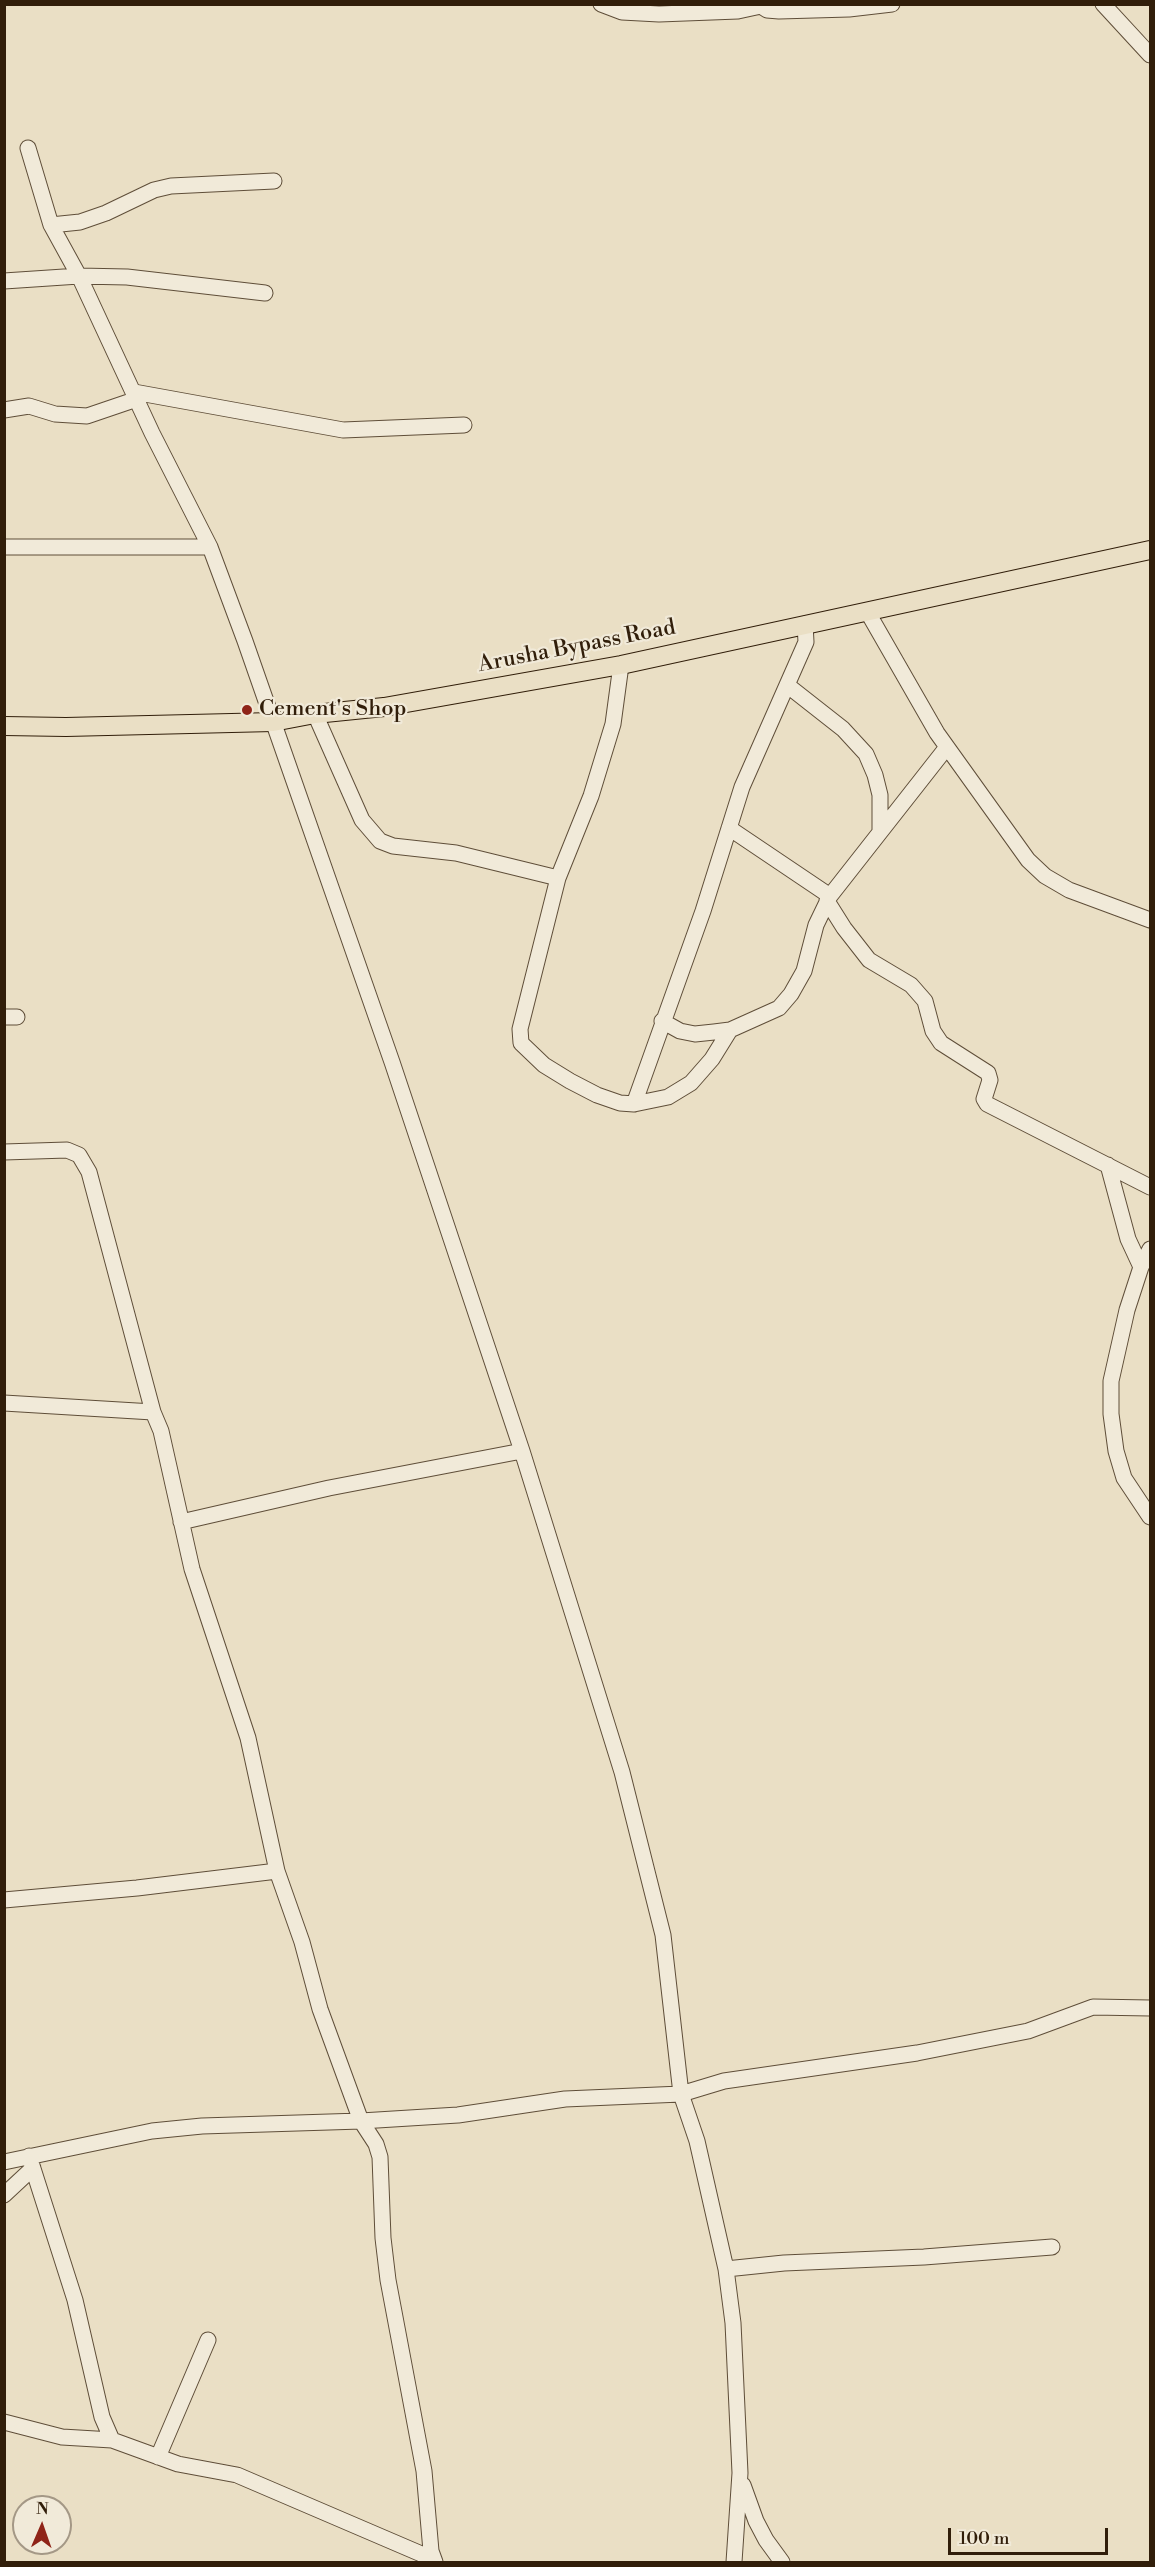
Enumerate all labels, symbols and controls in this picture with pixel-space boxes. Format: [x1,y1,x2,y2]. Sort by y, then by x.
street label: Arusha Bypass Road [476,615,678,679]
place label: Cement's Shop [259,697,406,723]
marker: Cement's Shop [240,703,254,717]
north arrow [12,2495,72,2555]
text: N [36,2499,49,2519]
scale bar [951,2516,1112,2554]
text: 100 m [959,2527,1010,2550]

